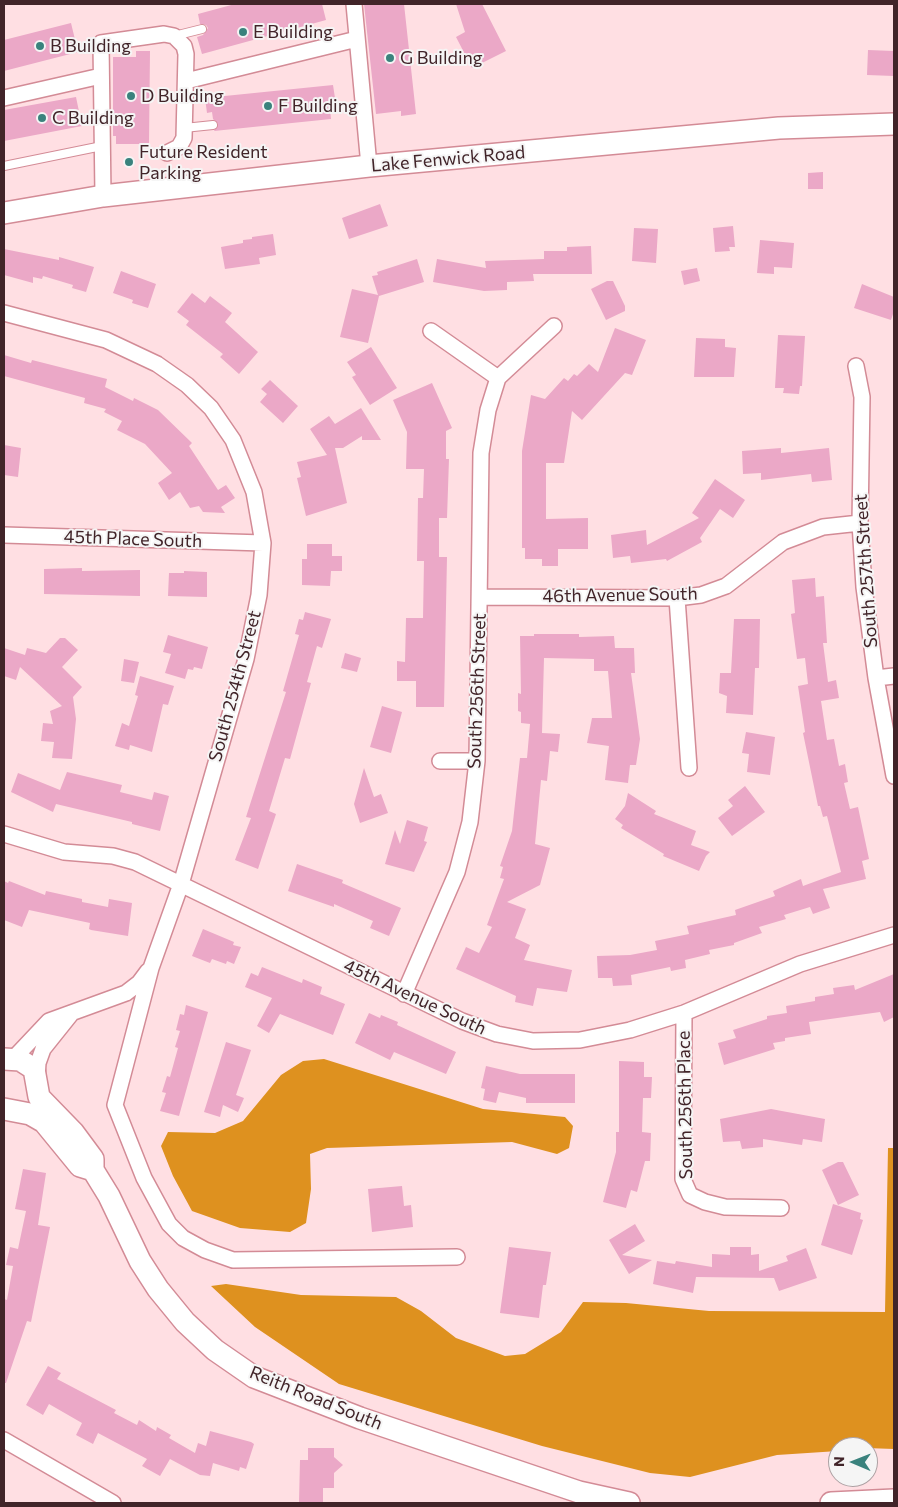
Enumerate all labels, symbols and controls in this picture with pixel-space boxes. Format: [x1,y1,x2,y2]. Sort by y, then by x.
place label: E Building [253,21,333,43]
marker: E Building [237,26,249,38]
place label: B Building [50,35,131,57]
marker: B Building [34,40,46,52]
place label: G Building [400,47,483,69]
marker: G Building [384,52,396,64]
place label: D Building [141,85,224,107]
marker: D Building [125,90,137,102]
place label: F Building [278,95,358,117]
marker: F Building [262,100,274,112]
place label: C Building [52,107,134,129]
marker: C Building [36,112,48,124]
place label: Future Resident Parking [139,141,268,183]
street label: Lake Fenwick Road [370,141,526,177]
marker: Future Resident Parking [123,156,135,168]
street label: South 257th Street [850,493,882,649]
street label: 45th Place South [63,526,203,552]
street label: 46th Avenue South [542,583,698,607]
street label: South 254th Street [204,608,266,764]
street label: South 256th Street [463,613,491,769]
street label: 45th Avenue South [340,955,490,1039]
street label: South 256th Place [673,1031,697,1179]
street label: Reith Road South [246,1362,386,1434]
north arrow [828,1437,878,1487]
text: N [830,1456,847,1467]

